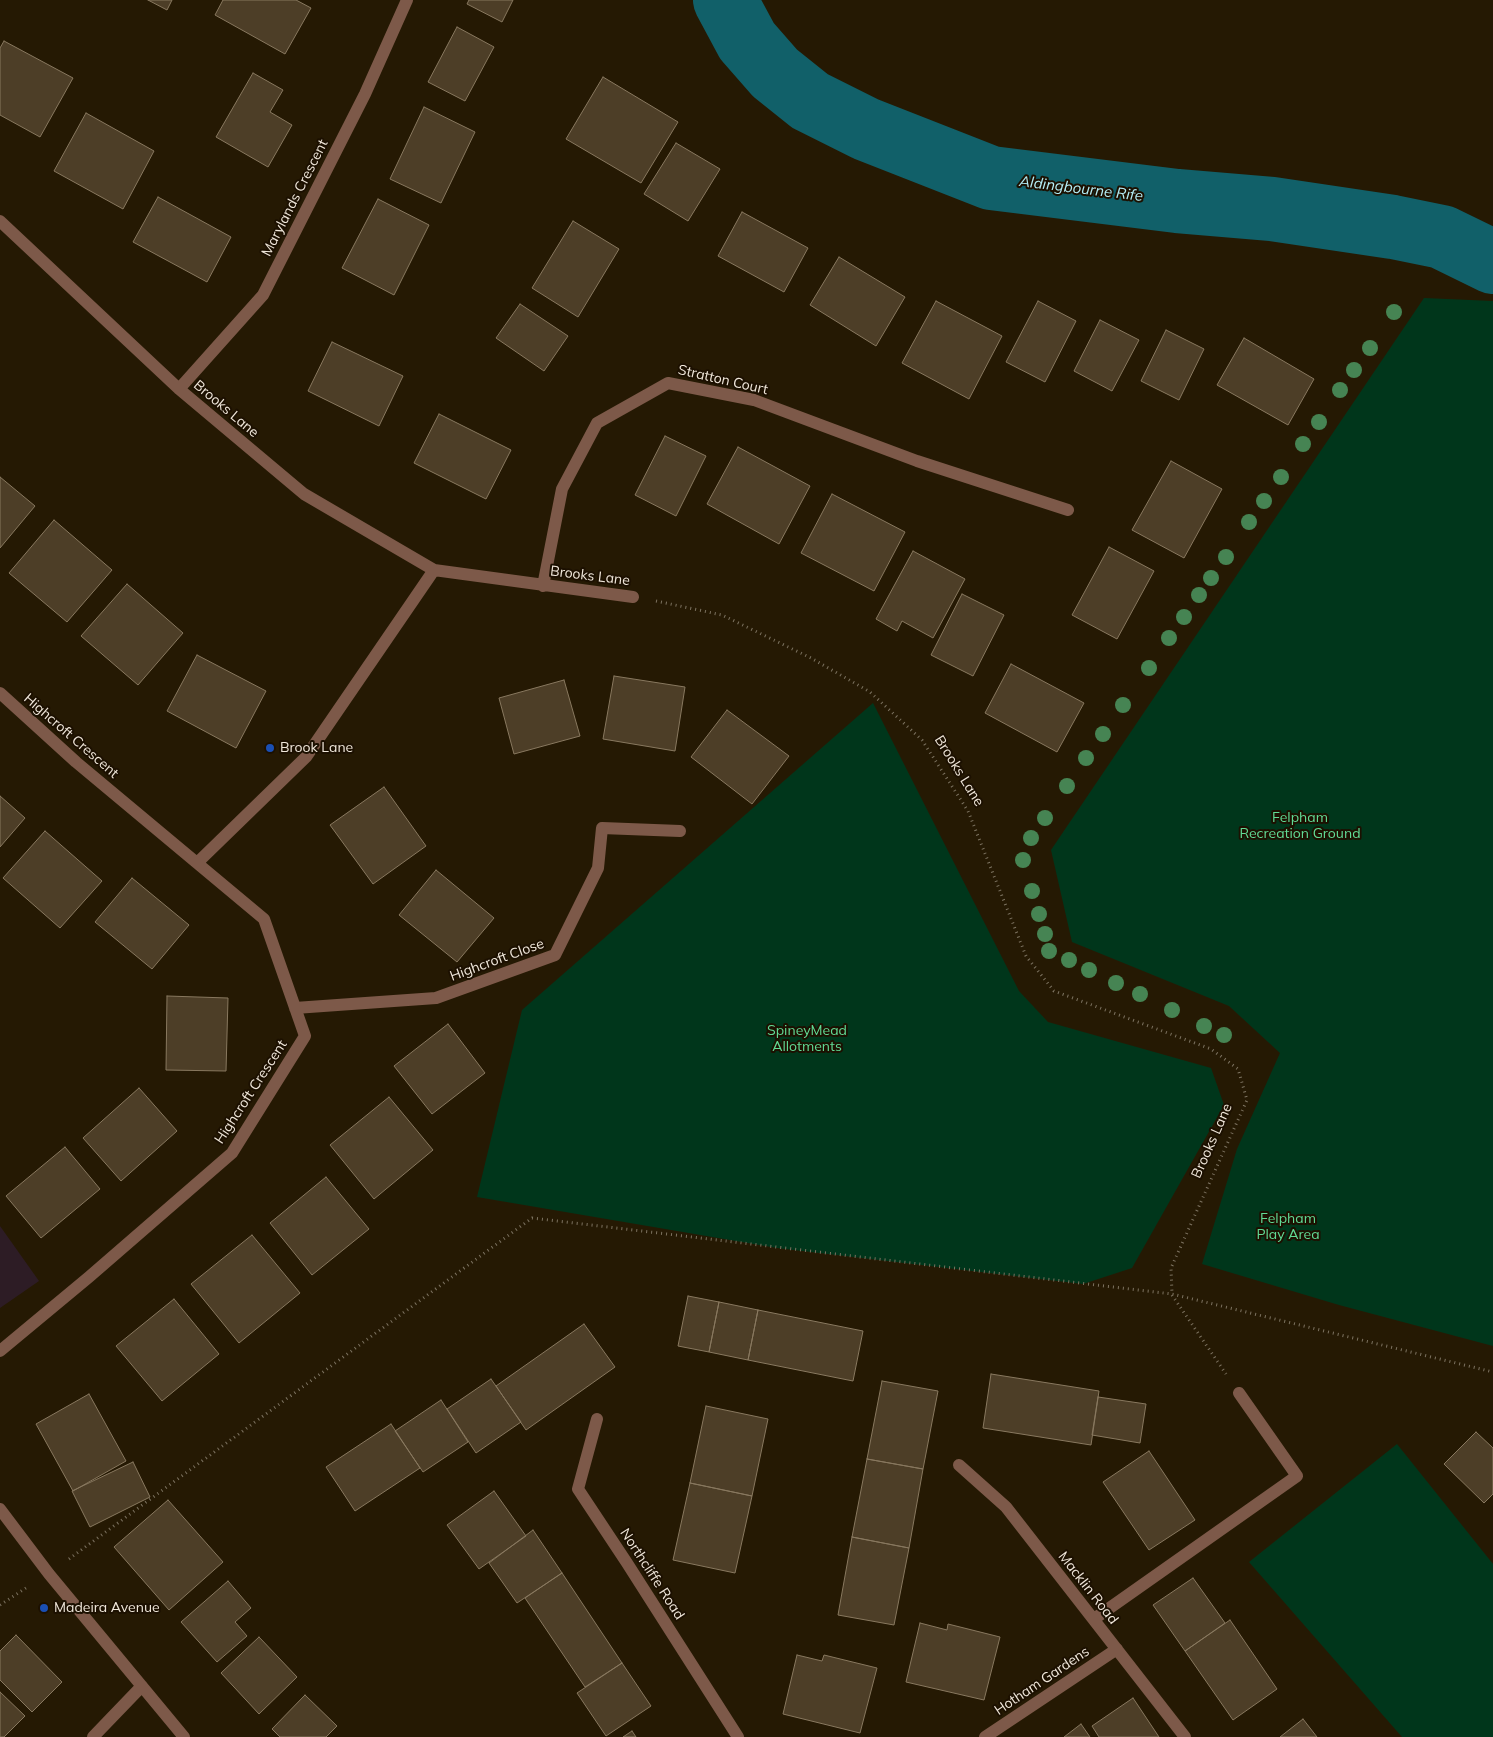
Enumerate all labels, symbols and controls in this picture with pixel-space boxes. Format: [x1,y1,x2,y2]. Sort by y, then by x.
street label: Marylands Crescent [258,137,332,259]
water label: Aldingbourne Rife [1018,172,1144,206]
street label: Stratton Court [676,361,770,399]
street label: Brooks Lane [190,377,262,441]
street label: Brooks Lane [549,563,631,589]
street label: Highcroft Crescent [20,690,122,782]
street label: Brooks Lane [931,733,987,809]
place label: Brook Lane [280,740,353,756]
marker: Brook Lane [264,742,276,754]
park label: Felpham Recreation Ground [1239,810,1361,842]
street label: Highcroft Close [448,935,546,985]
park label: SpineyMead Allotments [767,1023,847,1056]
street label: Highcroft Crescent [211,1037,291,1147]
street label: Brooks Lane [1188,1101,1236,1181]
park label: Felpham Play Area [1256,1211,1320,1244]
street label: Northcliffe Road [616,1525,688,1623]
street label: Macklin Road [1054,1548,1122,1628]
place label: Madeira Avenue [54,1600,160,1616]
marker: Madeira Avenue [38,1602,50,1614]
street label: Hotham Gardens [991,1643,1093,1719]

